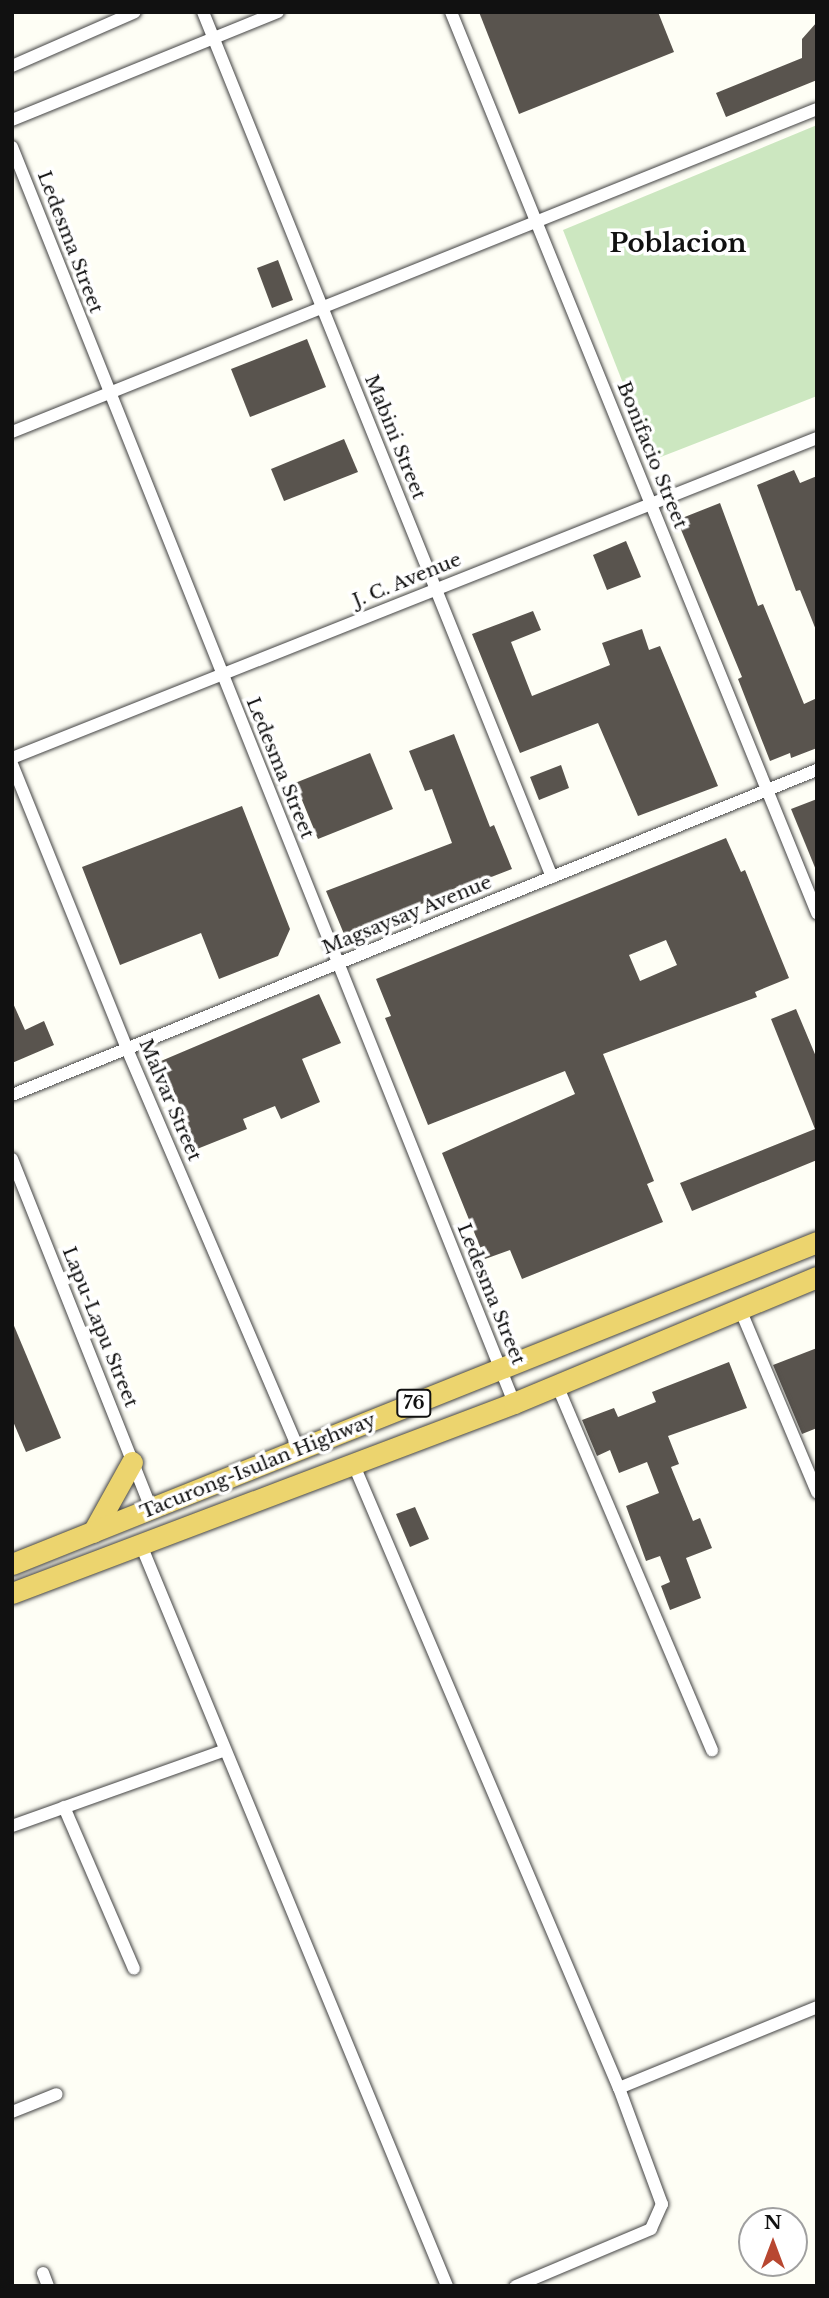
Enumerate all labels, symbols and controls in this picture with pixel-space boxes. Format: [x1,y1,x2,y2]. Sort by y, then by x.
street label: Ledesma Street [32,168,108,316]
district label: Poblacion [610,228,746,260]
street label: Mabini Street [360,371,430,503]
street label: Bonifacio Street [612,378,692,532]
street label: J. C. Avenue [349,548,465,612]
street label: Ledesma Street [241,694,319,842]
street label: Magsaysay Avenue [318,870,496,960]
street label: Malvar Street [134,1035,206,1165]
street label: Ledesma Street [452,1220,530,1368]
street label: Lapu-Lapu Street [57,1243,143,1411]
road number: 76 [395,1388,433,1418]
street label: Tacurong-Isulan Highway [137,1408,379,1524]
north arrow [738,2207,808,2277]
text: N [764,2211,782,2234]

